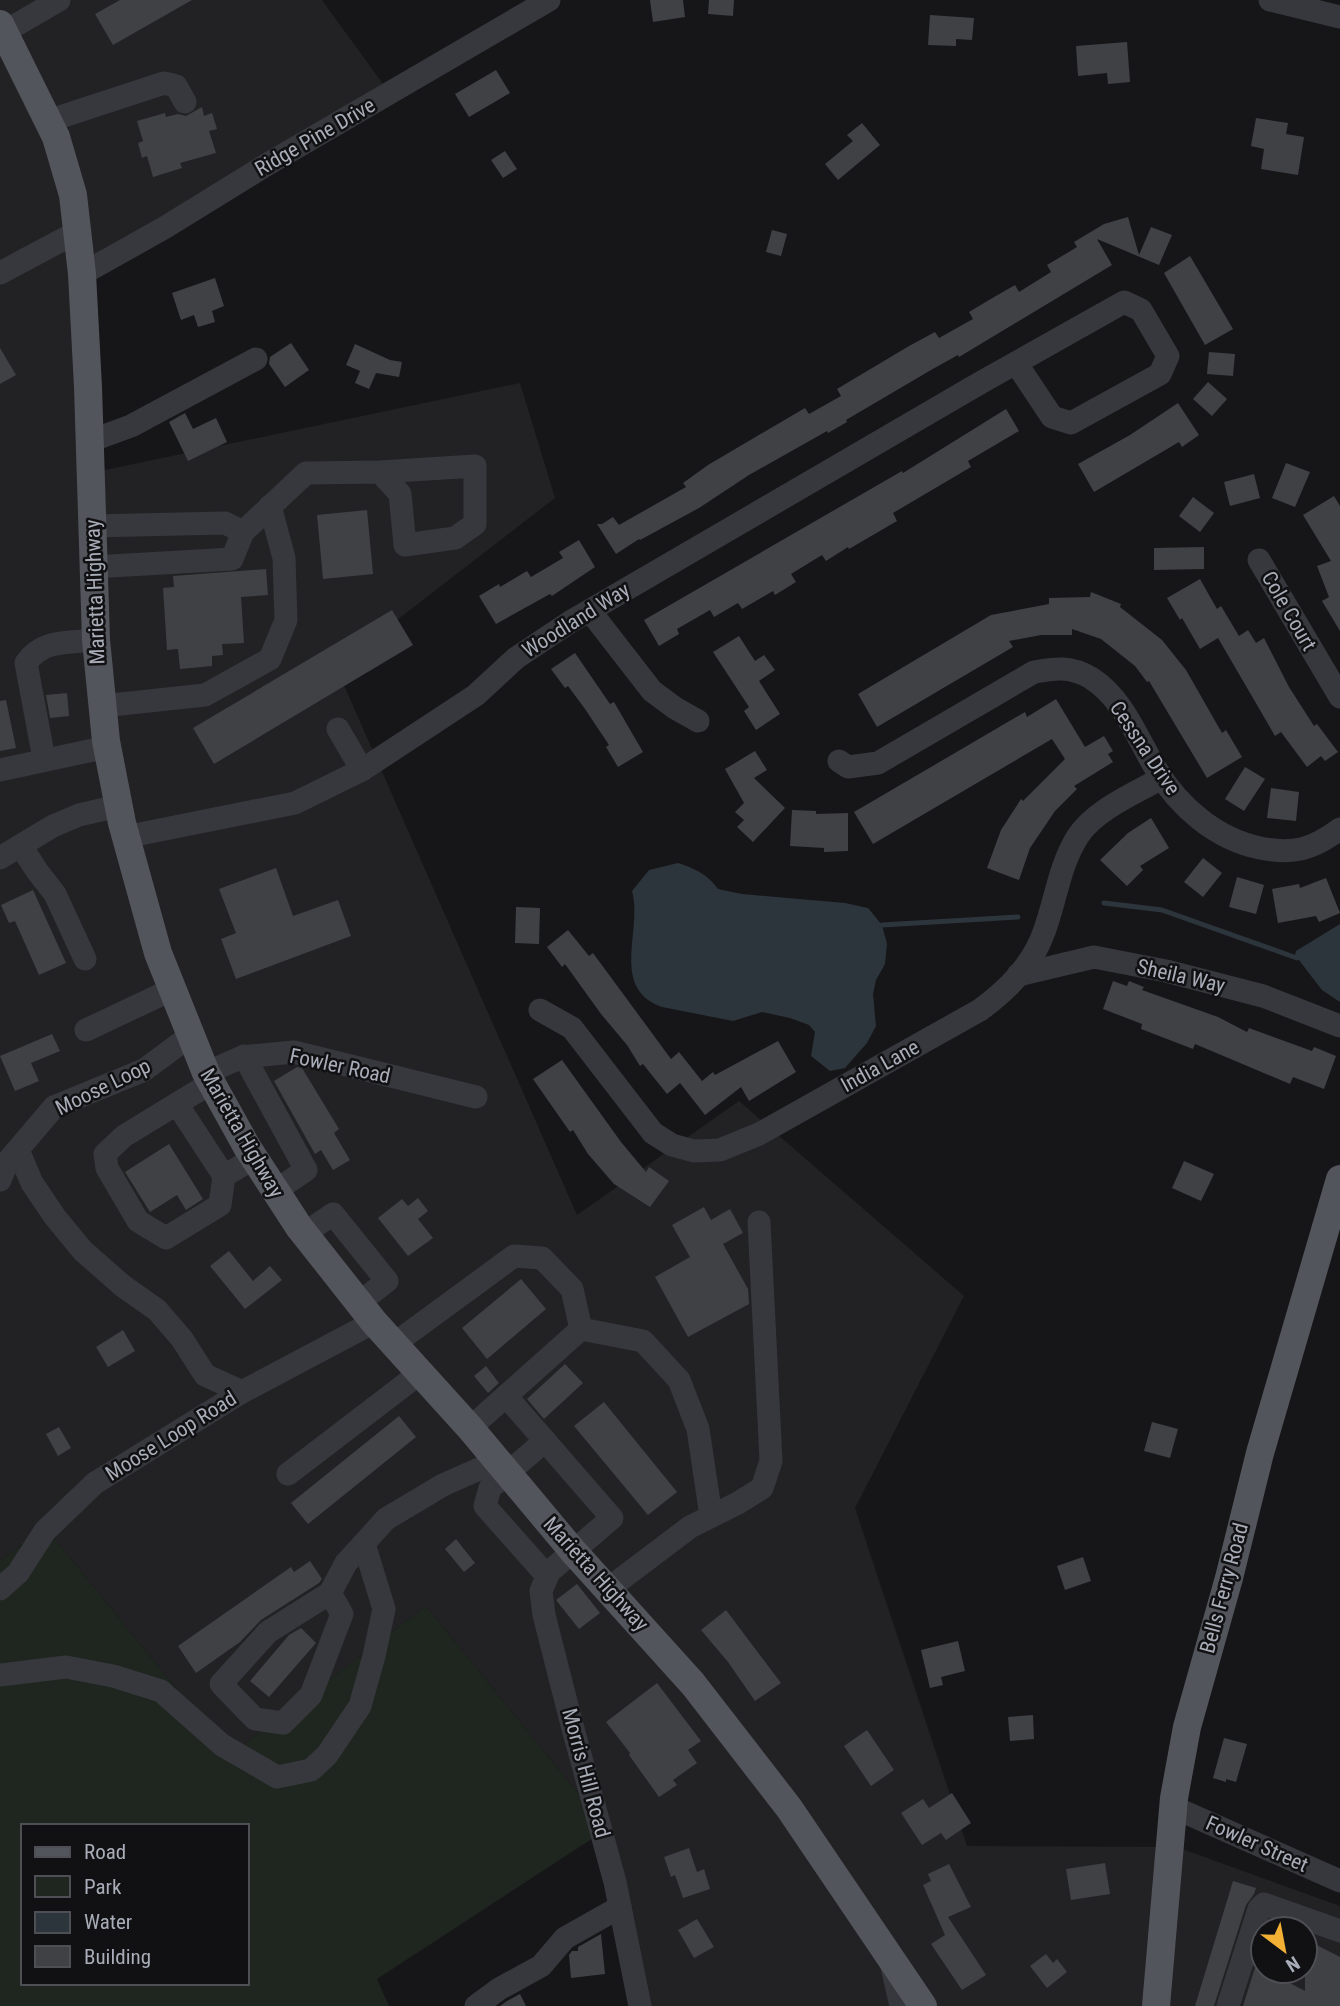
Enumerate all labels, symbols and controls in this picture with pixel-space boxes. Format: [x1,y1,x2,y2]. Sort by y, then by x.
street label: Ridge Pine Drive [251,93,379,181]
street label: Marietta Highway [80,519,110,665]
street label: Cole Court [1257,567,1321,655]
street label: Woodland Way [518,577,634,662]
street label: Cessna Drive [1105,697,1185,800]
street label: Sheila Way [1135,954,1228,998]
street label: India Lane [837,1035,923,1097]
street label: Fowler Road [288,1044,392,1088]
street label: Moose Loop [52,1054,154,1120]
street label: Marietta Highway [195,1064,289,1202]
street label: Moose Loop Road [101,1386,241,1486]
street label: Marietta Highway [539,1512,654,1636]
street label: Bells Ferry Road [1195,1520,1253,1656]
street label: Morris Hill Road [557,1706,615,1840]
street label: Fowler Street [1202,1811,1312,1877]
legend [21,1824,248,1985]
text: Road [84,1840,126,1864]
text: Park [84,1875,122,1899]
text: Water [84,1910,132,1934]
north arrow [1249,1915,1319,1985]
text: Building [84,1945,151,1969]
text: N [1282,1951,1304,1977]

